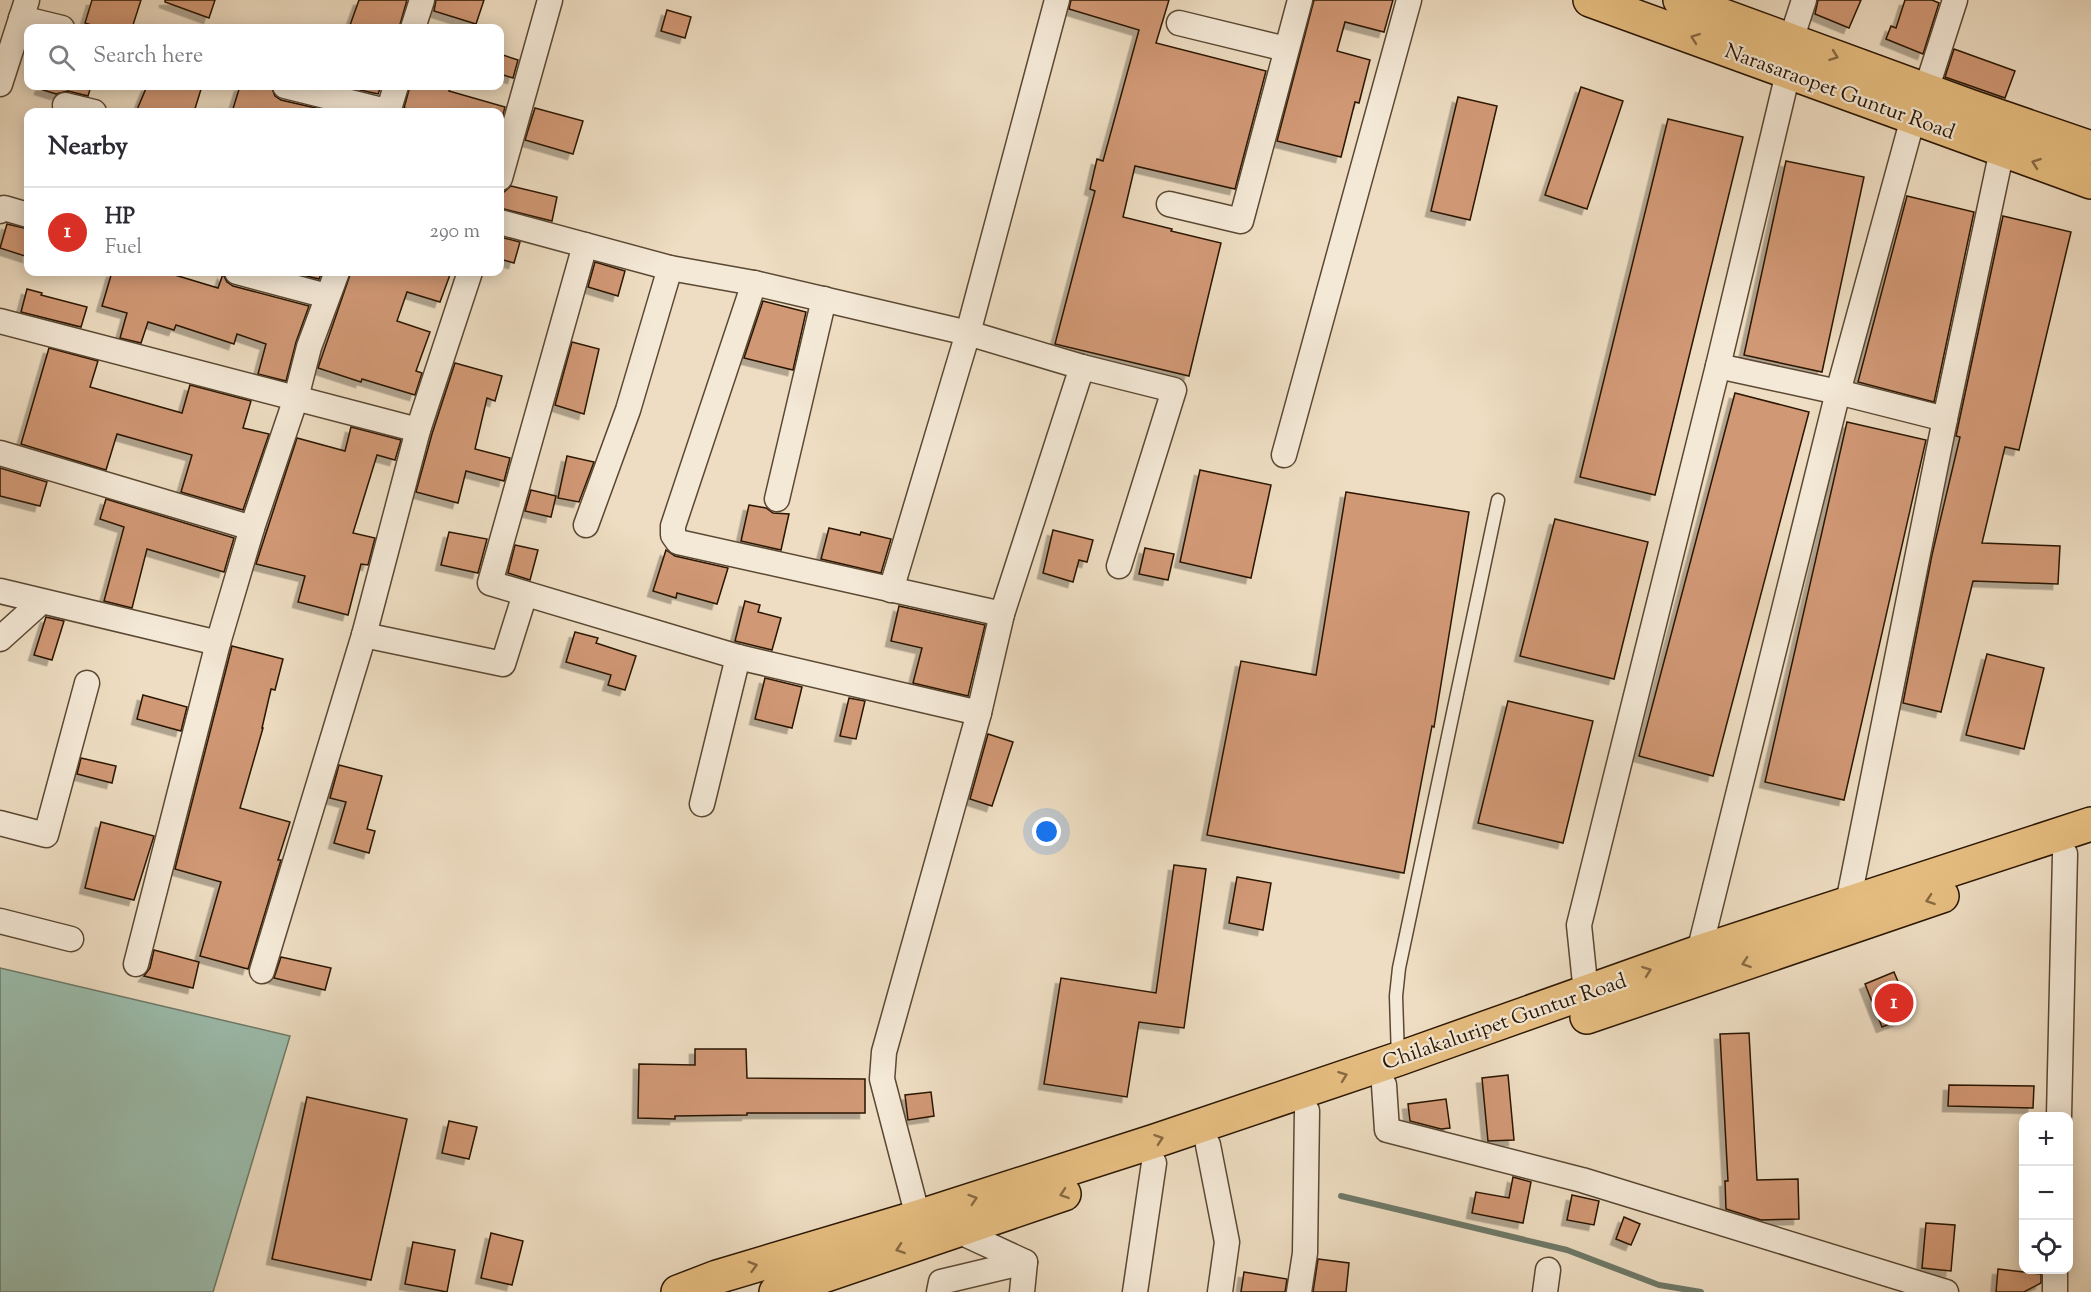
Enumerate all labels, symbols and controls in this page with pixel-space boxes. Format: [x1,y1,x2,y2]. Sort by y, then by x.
search box [24,24,504,90]
one-way arrow [1690,33,1701,46]
street label: Narasaraopet Guntur Road [1720,37,1959,149]
icon: search [45,41,78,74]
text: Search here [93,41,203,73]
one-way arrow [1828,48,1839,61]
text: Nearby [48,129,128,166]
one-way arrow [2031,157,2042,170]
text: HP [105,202,135,234]
text: 1 [64,218,71,247]
text: 290 m [430,218,480,247]
text: Fuel [105,234,142,263]
your location [1032,817,1061,846]
one-way arrow [1925,893,1936,905]
one-way arrow [1741,955,1751,968]
one-way arrow [1641,966,1652,979]
street label: Chilakaluripet Guntur Road [1378,967,1631,1079]
pin: 1 [1874,980,1914,1026]
one-way arrow [1338,1071,1348,1084]
map controls [2019,1112,2073,1274]
button: + [2019,1112,2073,1166]
one-way arrow [1153,1134,1164,1147]
button: − [2019,1166,2073,1220]
one-way arrow [1059,1187,1070,1199]
one-way arrow [967,1194,978,1207]
button: locate [2019,1220,2073,1274]
one-way arrow [895,1242,906,1255]
one-way arrow [747,1261,758,1273]

